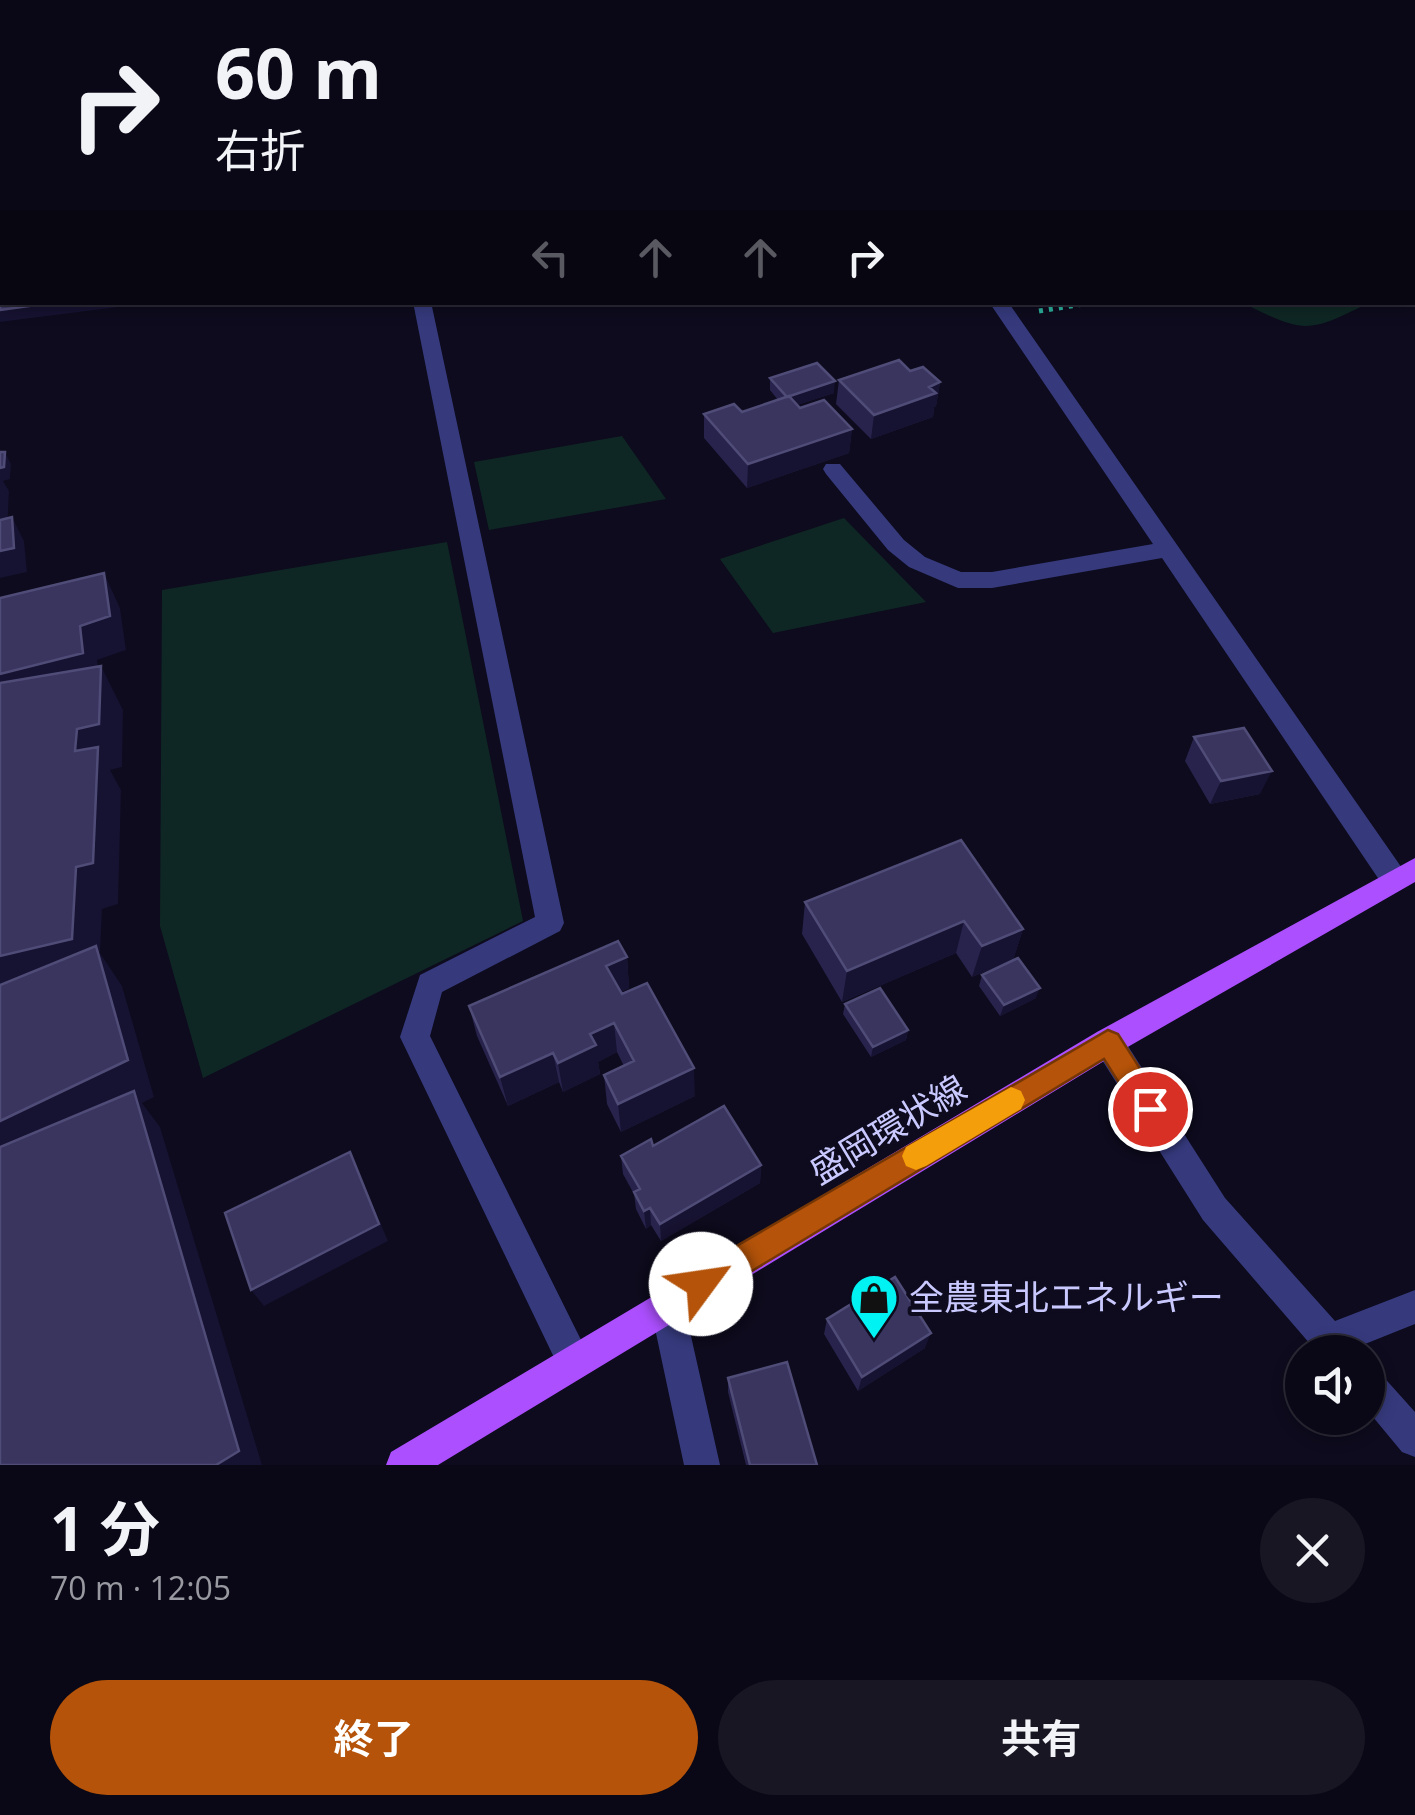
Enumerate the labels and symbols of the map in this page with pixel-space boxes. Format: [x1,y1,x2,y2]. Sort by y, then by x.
street label: 盛岡環状線 [800,1064,974,1194]
pin [1108,1067,1193,1152]
position arrow [649,1232,753,1336]
shop icon: 全農東北エネルギー [848,1272,900,1340]
place label: 全農東北エネルギー [909,1273,1224,1320]

